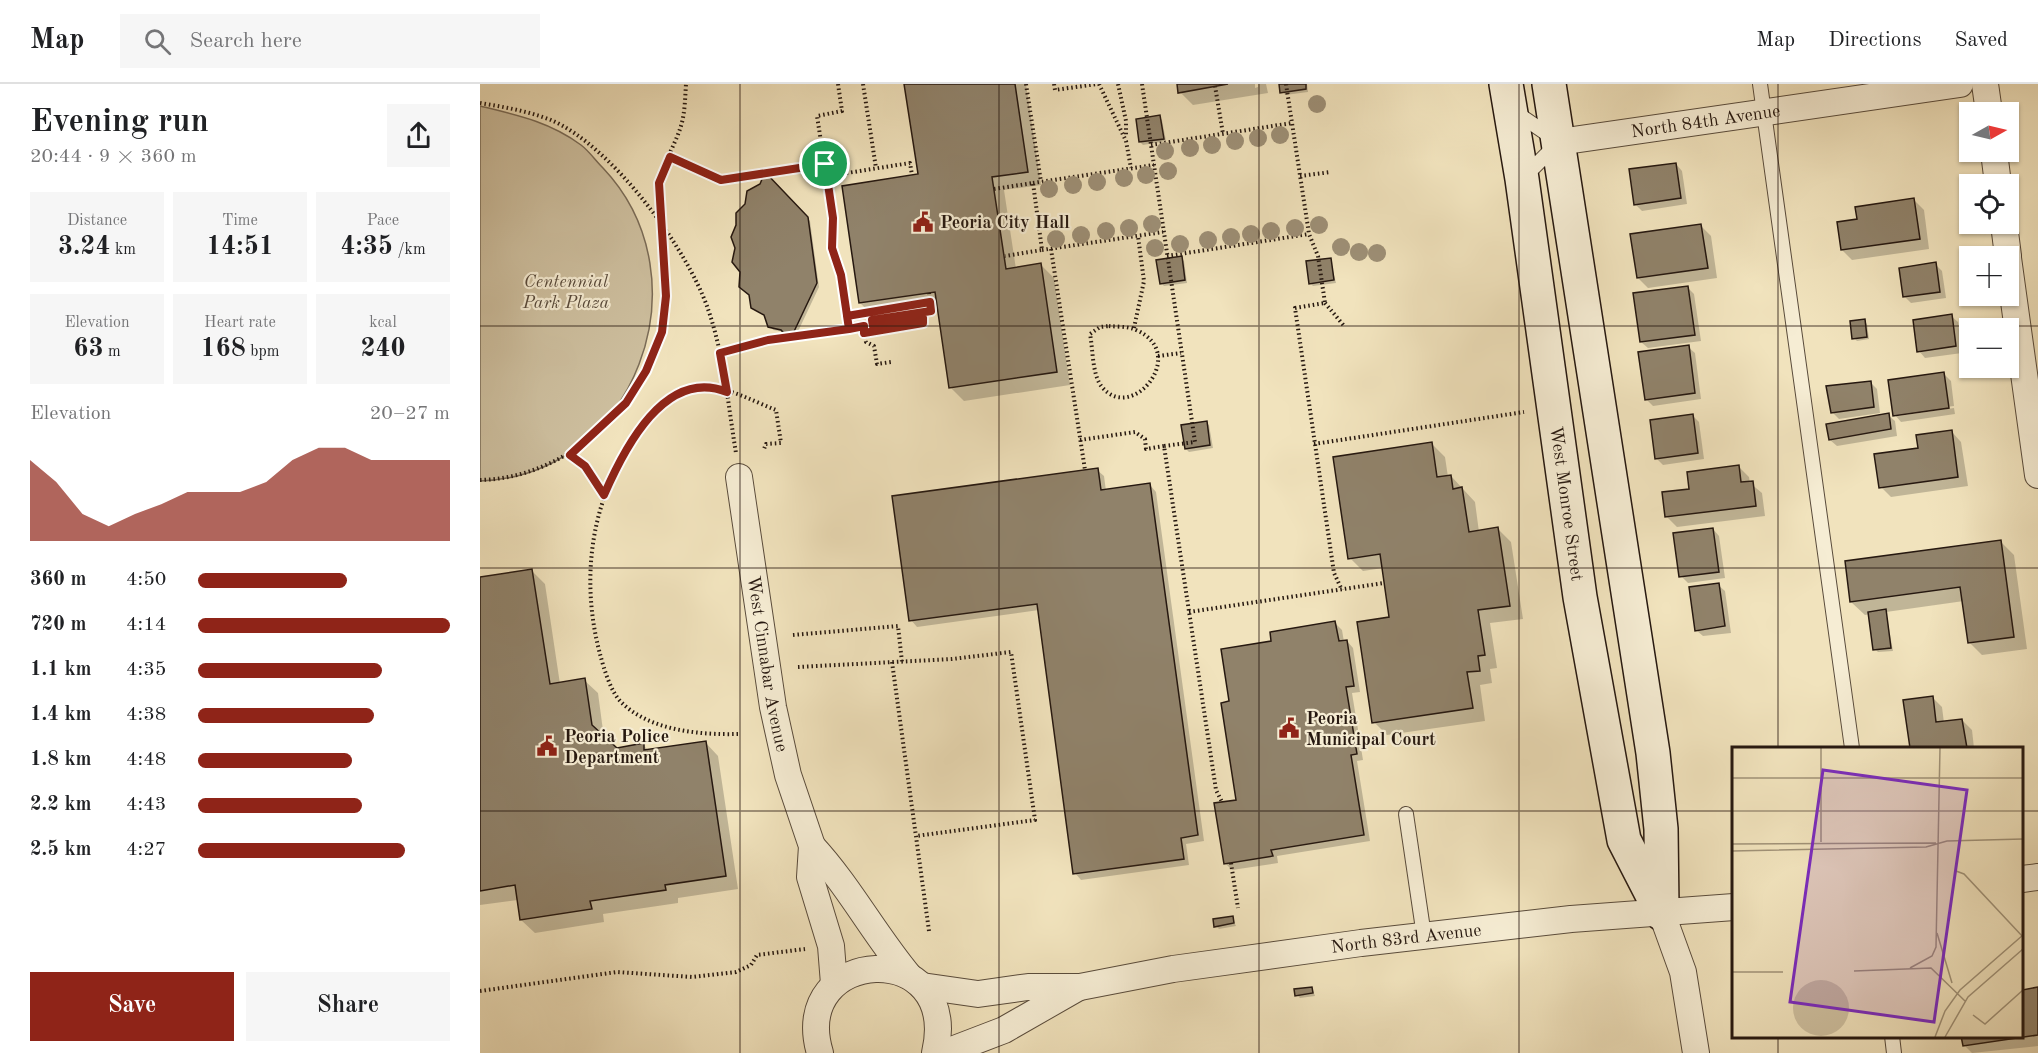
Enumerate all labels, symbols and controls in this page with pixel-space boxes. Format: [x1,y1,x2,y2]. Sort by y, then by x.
search box [120,14,540,68]
icon: search [141,25,174,58]
text: Map [30,27,84,55]
text: Search here [189,30,302,52]
text: Map [1756,30,1795,51]
text: Directions [1828,30,1922,51]
text: Saved [1955,30,2008,51]
street label: North 84th Avenue [1630,102,1781,141]
north arrow [1959,102,2019,162]
map controls [1959,102,2019,378]
button: share [387,104,450,167]
text: Evening run [30,106,209,139]
pin [799,138,850,189]
text: 20:44 · 9 × 360 m [30,147,197,167]
icon: arrive [808,147,841,180]
button: locate [1959,174,2019,234]
public building icon: Peoria City Hall [911,210,935,234]
text: Distance [67,213,127,229]
text: Time [222,213,258,229]
text: Pace [367,213,399,229]
place label: Peoria City Hall [940,214,1070,232]
text: 3.24 [58,234,111,260]
text: 14:51 [206,234,274,260]
text: 4:35 [340,234,393,260]
text: km [111,242,136,258]
text: /km [393,242,426,258]
button: + [1959,246,2019,306]
park label: Centennial Park Plaza [522,273,610,312]
text: Elevation [64,315,130,331]
text: Heart rate [204,315,276,331]
text: kcal [369,315,397,331]
button: − [1959,318,2019,378]
text: 63 [73,336,103,362]
text: 168 [201,336,246,362]
text: 240 [360,336,406,362]
text: m [103,344,121,360]
text: bpm [246,344,279,360]
text: Elevation [30,404,111,424]
text: 20–27 m [370,404,450,424]
street label: West Monroe Street [1546,425,1586,582]
text: 360 m [30,570,86,590]
text: 4:50 [126,570,166,590]
street label: West Cinnabar Avenue [744,575,791,754]
text: 720 m [30,615,86,635]
text: 4:14 [126,615,166,635]
text: 1.1 km [30,660,92,680]
text: 4:35 [126,660,166,680]
text: 1.4 km [30,705,92,725]
text: 4:38 [126,705,166,725]
place label: Peoria Municipal Court [1306,710,1436,749]
public building icon: Peoria Municipal Court [1277,716,1301,740]
place label: Peoria Police Department [564,728,669,767]
public building icon: Peoria Police Department [535,734,559,758]
inset map [1732,747,2023,1038]
text: 1.8 km [30,750,92,770]
text: 4:48 [126,750,166,770]
text: 2.2 km [30,795,92,815]
text: 4:43 [126,795,166,815]
text: 2.5 km [30,840,92,860]
text: 4:27 [126,840,166,860]
street label: North 83rd Avenue [1330,921,1482,957]
button: Save [30,972,234,1041]
button: Share [246,972,450,1041]

